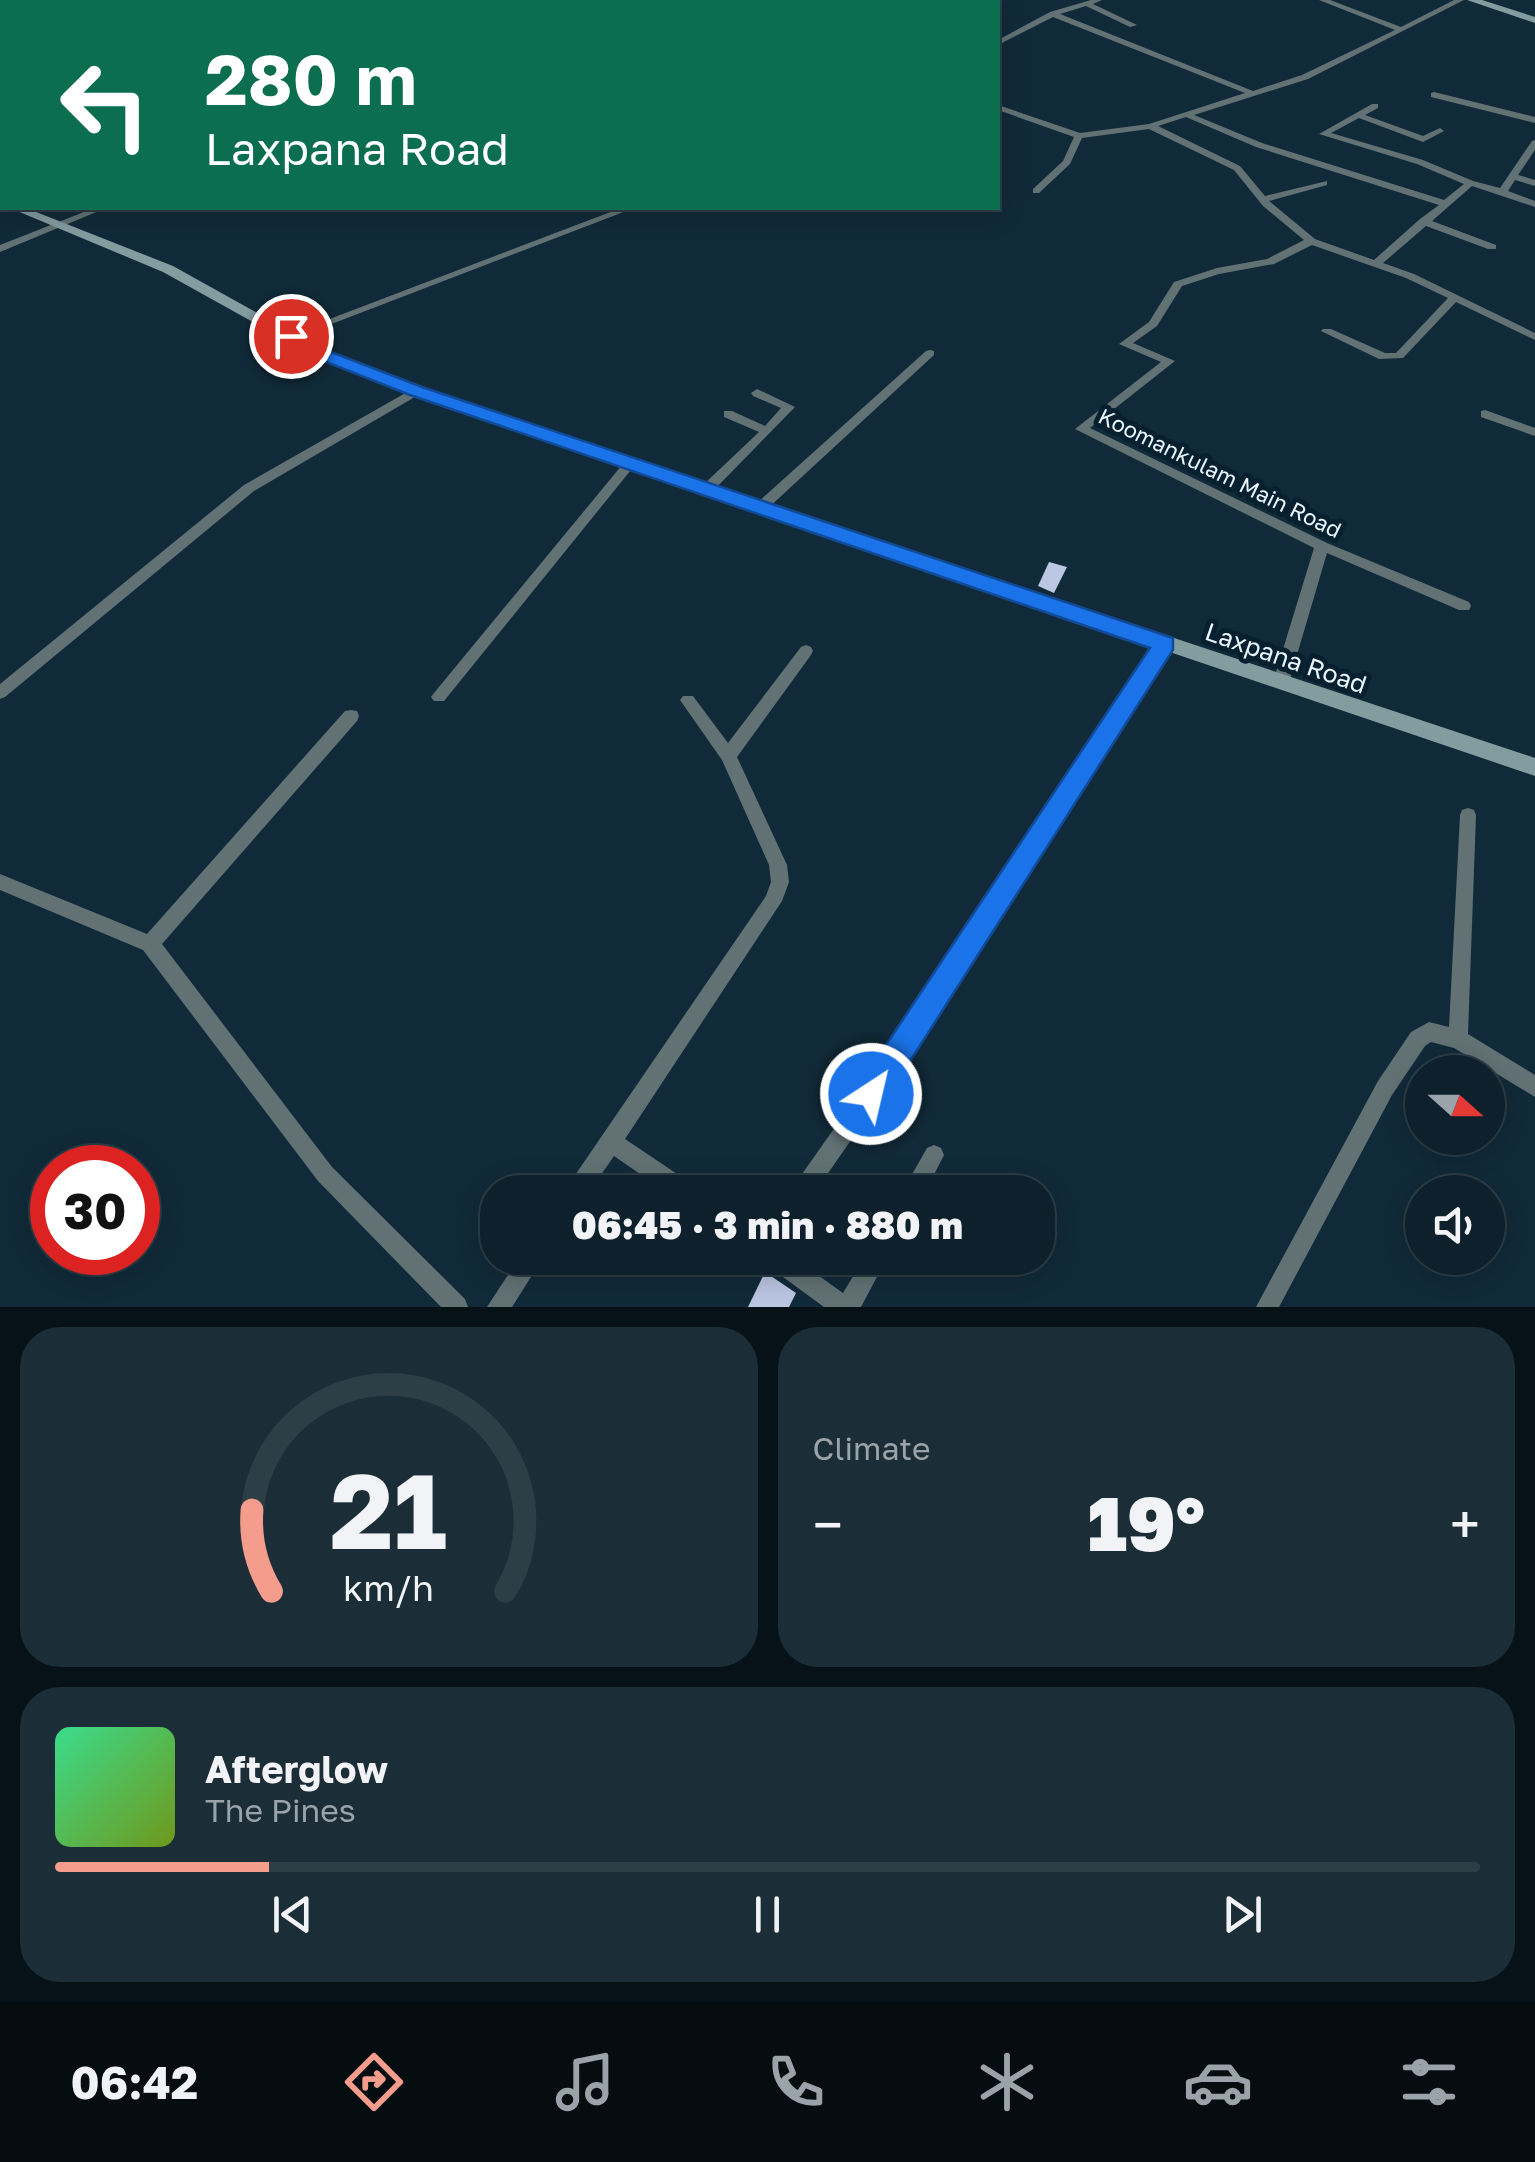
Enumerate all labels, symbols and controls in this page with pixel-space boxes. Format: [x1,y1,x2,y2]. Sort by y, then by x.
text: 280 m [205,36,417,120]
icon: left [40,40,170,170]
text: Laxpana Road [205,121,509,175]
pin [249,294,334,379]
icon: arrive [264,309,319,364]
street label: Koomankulam Main Road [1094,402,1346,543]
street label: Laxpana Road [1201,615,1371,700]
position arrow [819,1042,923,1146]
north arrow [1405,1055,1505,1155]
map controls [1405,1055,1505,1275]
speed limit sign: 30 [30,1145,160,1275]
button: sound [1405,1175,1505,1275]
text: 06:45 · 3 min · 880 m [572,1202,963,1247]
text: Climate [813,1429,931,1467]
text: 21 [330,1447,447,1572]
text: 19° [1087,1477,1205,1568]
text: − [813,1491,843,1557]
text: + [1450,1491,1480,1557]
text: km/h [343,1566,434,1609]
text: Afterglow [205,1746,388,1791]
text: The Pines [205,1791,356,1829]
icon: previous [265,1887,320,1942]
icon: pause [740,1887,795,1942]
icon: next [1215,1887,1270,1942]
icon: directions [339,2047,409,2117]
icon: music [550,2047,620,2117]
icon: phone [761,2047,831,2117]
icon: climate [972,2047,1042,2117]
icon: car [1183,2047,1253,2117]
icon: filters [1394,2047,1464,2117]
text: 06:42 [71,2055,198,2109]

